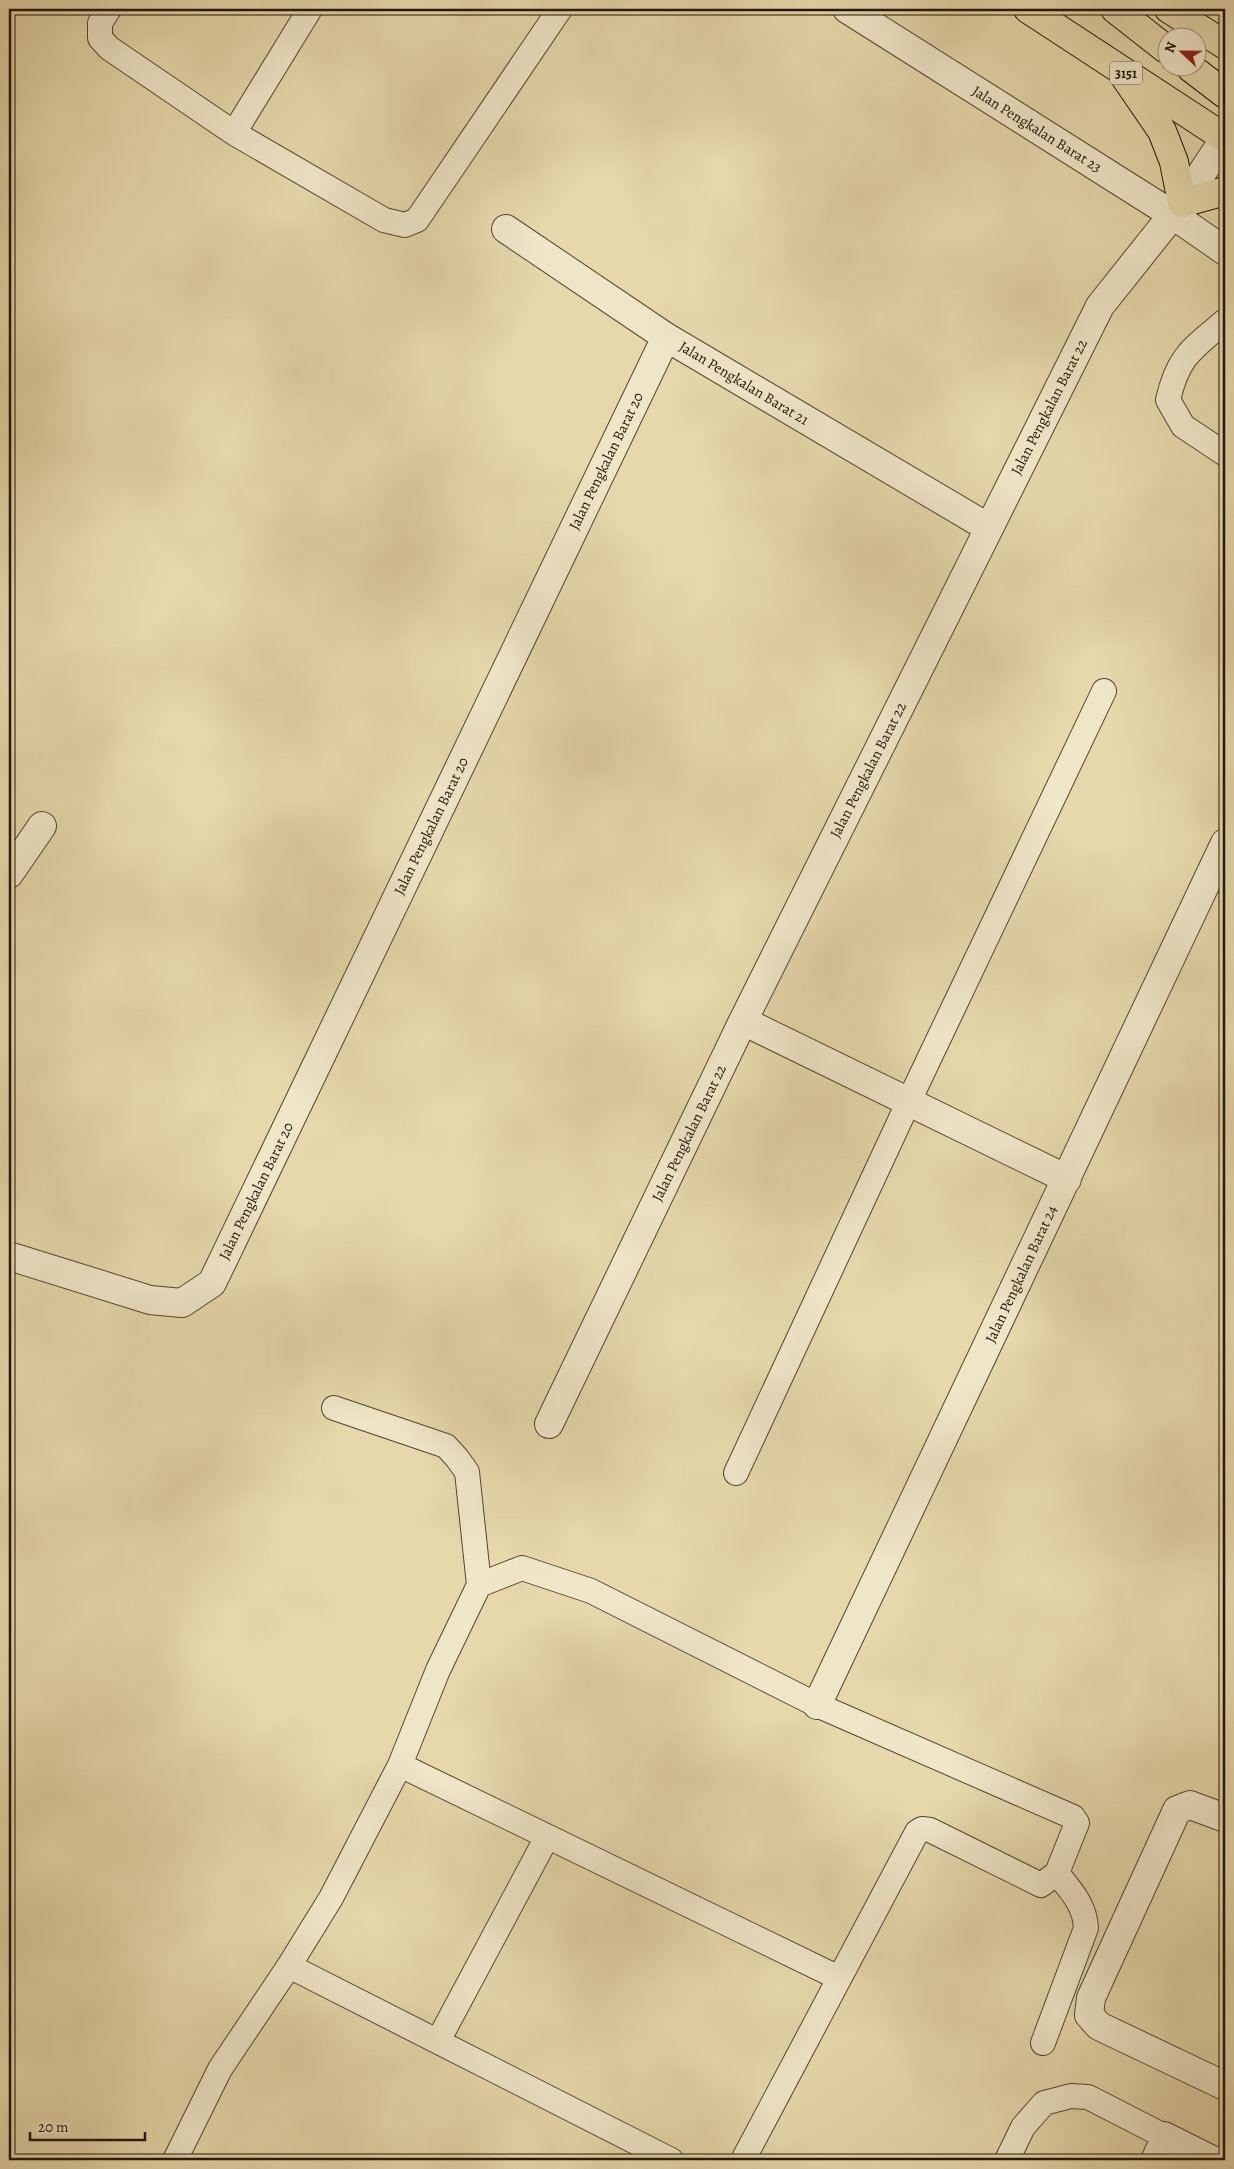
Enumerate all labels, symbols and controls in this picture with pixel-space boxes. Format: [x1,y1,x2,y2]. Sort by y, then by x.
north arrow [1156,28,1206,78]
text: N [1160,39,1181,56]
road number: 3151 [1110,62,1142,84]
street label: Jalan Pengkalan Barat 23 [968,81,1106,177]
street label: Jalan Pengkalan Barat 21 [675,336,813,430]
street label: Jalan Pengkalan Barat 22 [1006,336,1092,478]
street label: Jalan Pengkalan Barat 20 [564,389,648,533]
street label: Jalan Pengkalan Barat 22 [825,699,911,841]
street label: Jalan Pengkalan Barat 20 [389,754,473,898]
street label: Jalan Pengkalan Barat 22 [647,1061,731,1205]
street label: Jalan Pengkalan Barat 20 [214,1119,298,1263]
street label: Jalan Pengkalan Barat 24 [980,1202,1062,1346]
scale bar [30,2109,145,2141]
text: 20 m [38,2117,69,2137]

